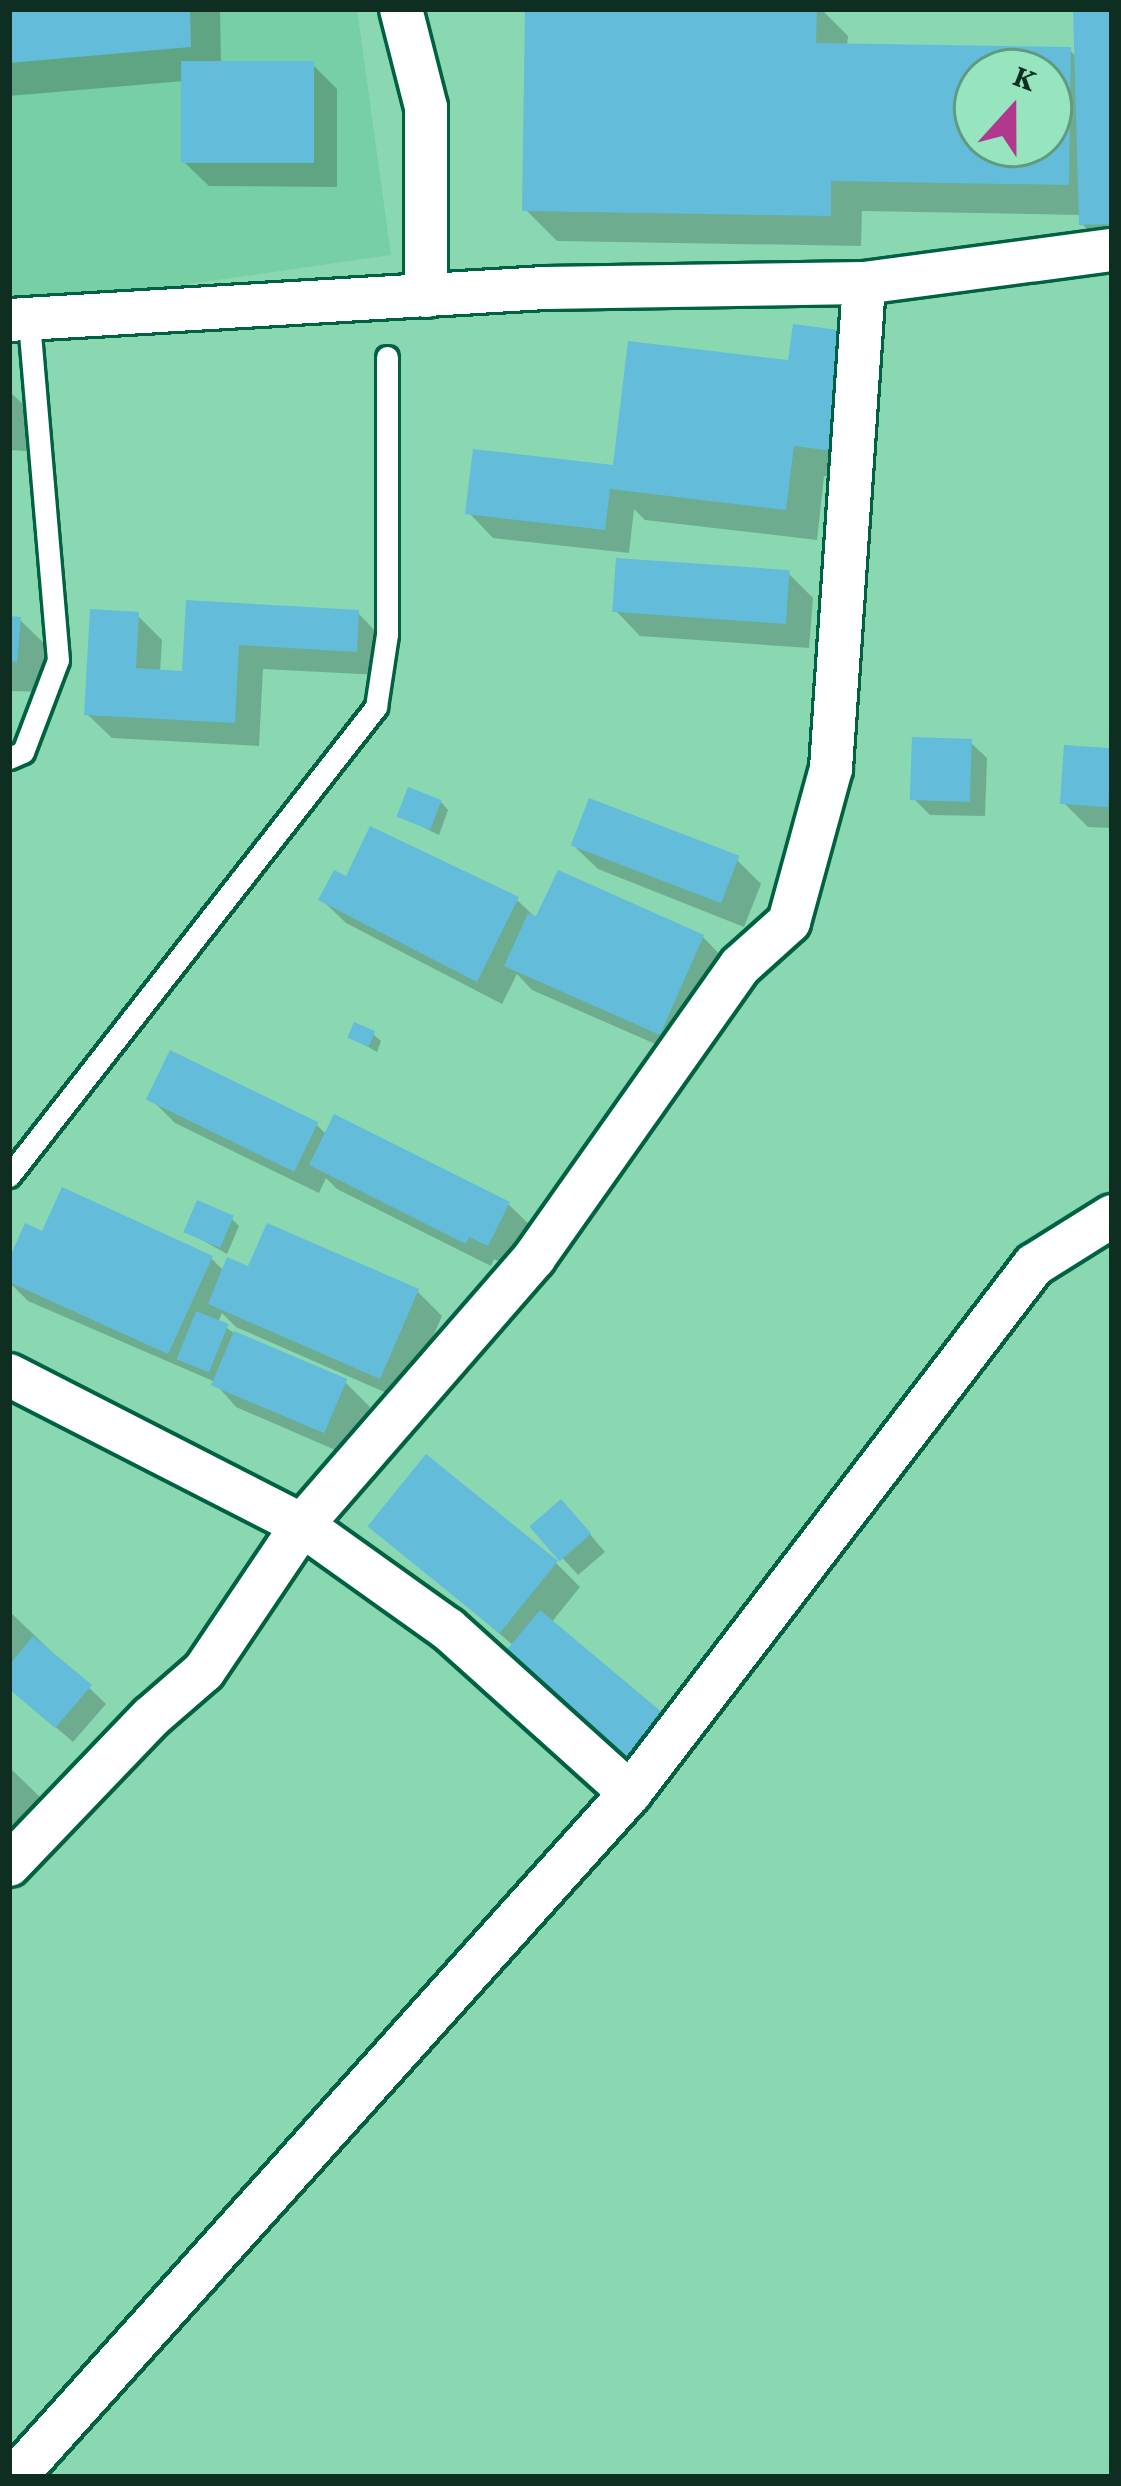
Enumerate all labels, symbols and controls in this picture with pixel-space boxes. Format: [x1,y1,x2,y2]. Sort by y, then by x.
north arrow [953,48,1073,168]
text: K [1009,56,1041,98]

